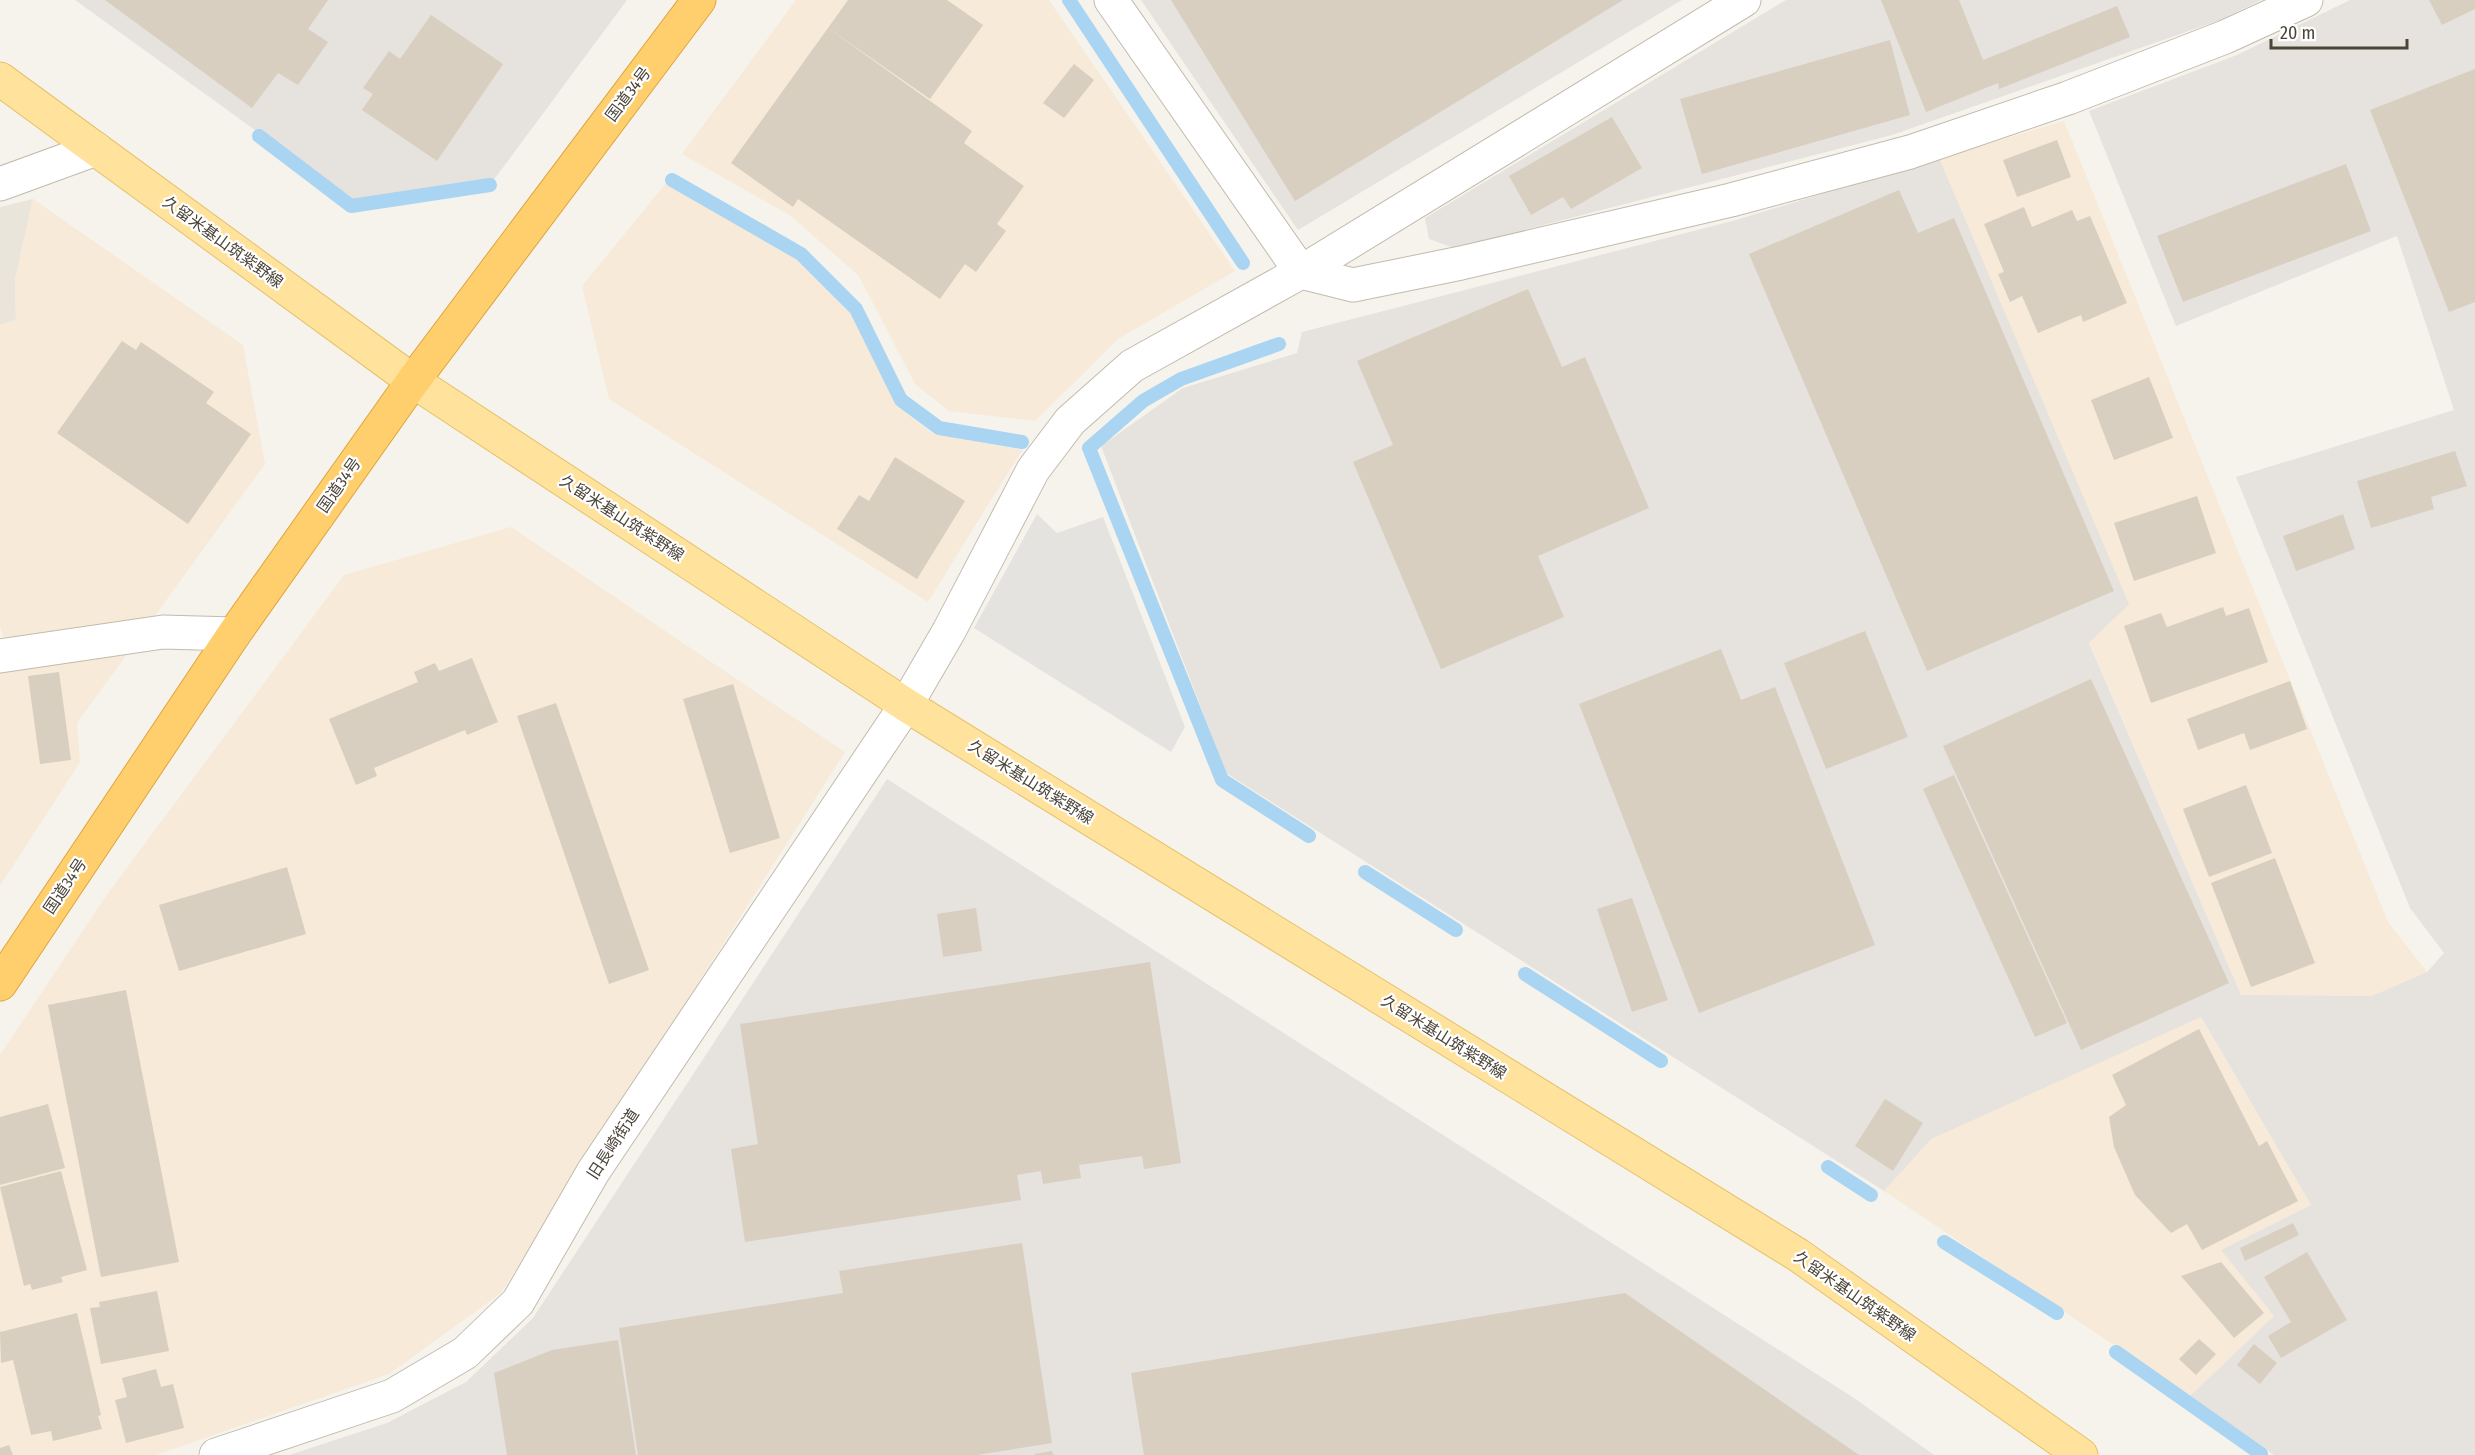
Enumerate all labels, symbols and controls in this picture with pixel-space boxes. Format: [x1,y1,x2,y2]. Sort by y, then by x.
scale bar [2271,12,2408,50]
text: 20 m [2280,22,2315,44]
street label: 国道34号 [601,63,655,125]
street label: 久留米基山筑紫野線 [159,192,287,292]
street label: 国道34号 [313,454,365,516]
street label: 久留米基山筑紫野線 [556,471,688,565]
street label: 久留米基山筑紫野線 [965,736,1097,828]
street label: 国道34号 [40,855,90,917]
street label: 久留米基山筑紫野線 [1378,991,1510,1083]
street label: 旧長崎街道 [583,1105,643,1183]
street label: 久留米基山筑紫野線 [1791,1247,1919,1345]

